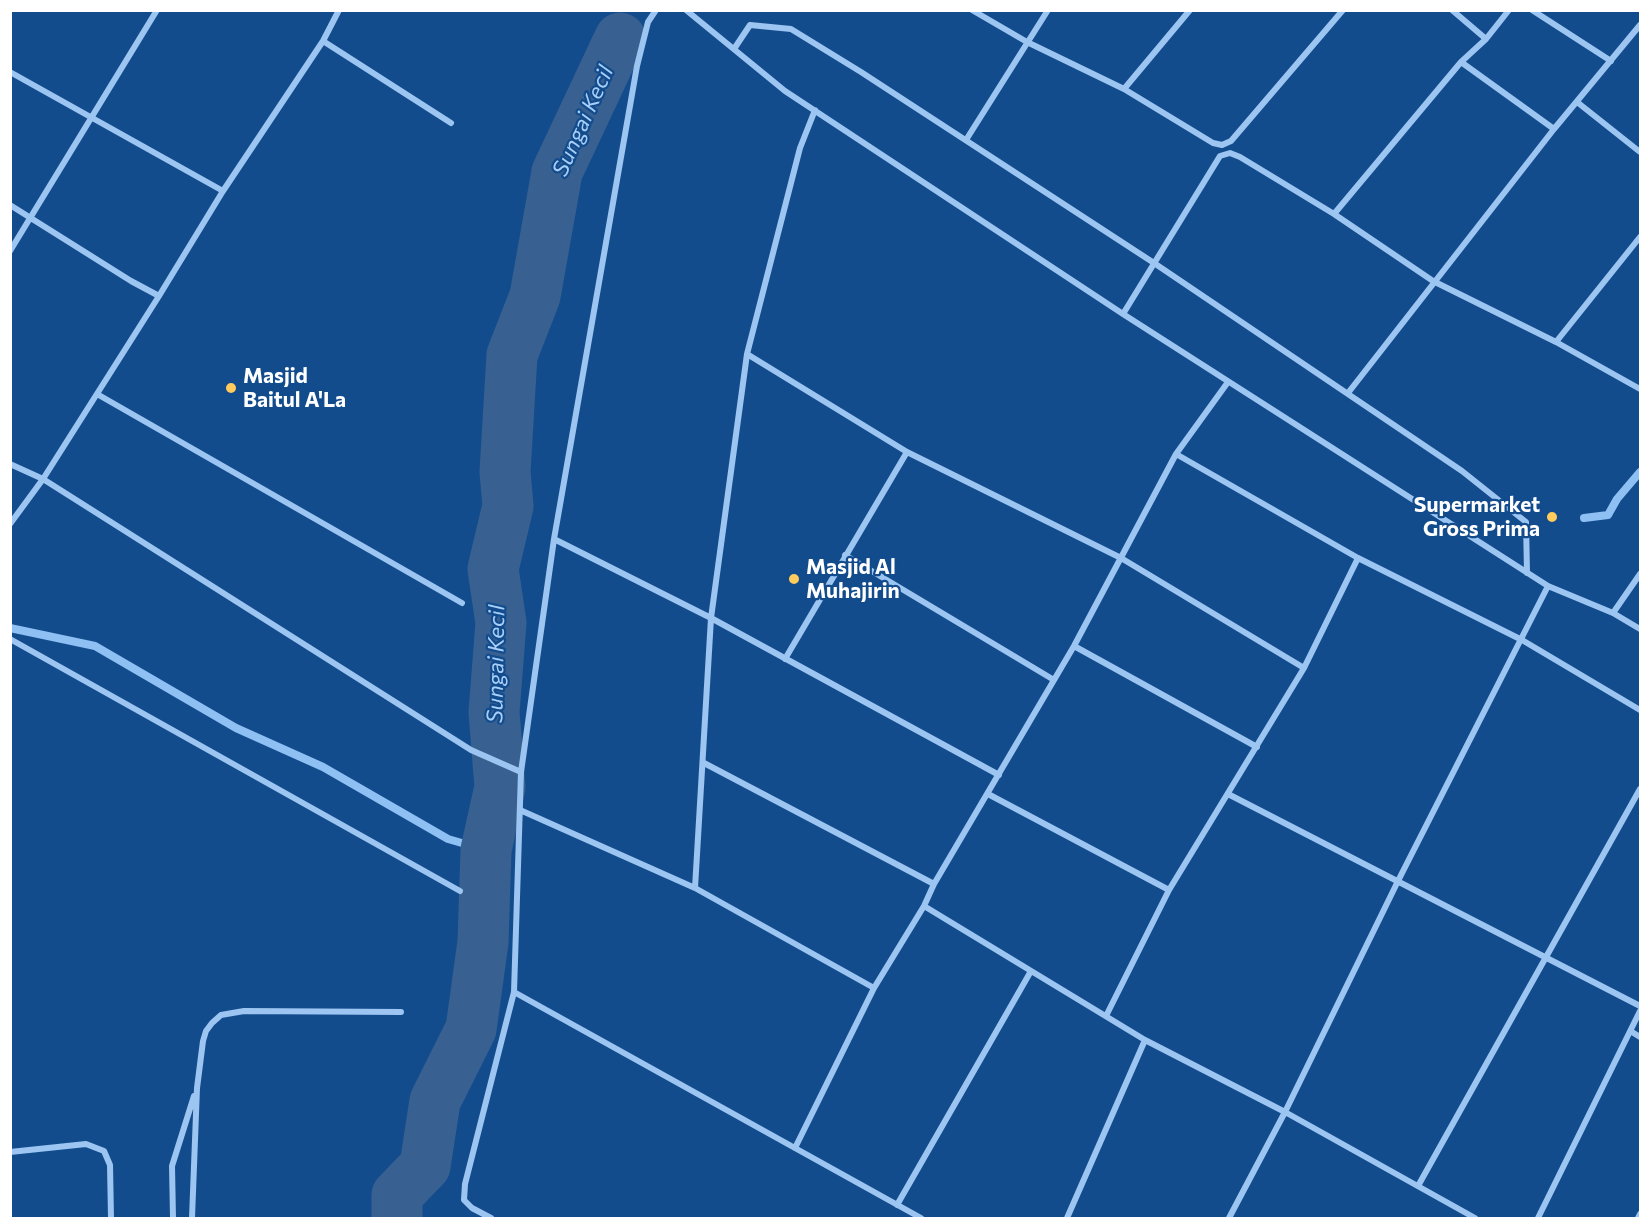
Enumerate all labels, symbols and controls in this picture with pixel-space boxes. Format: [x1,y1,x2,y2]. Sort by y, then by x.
water label: Sungai Kecil [547,62,619,180]
place label: Masjid Baitul A'La [243,363,346,413]
marker: Masjid Baitul A'La [224,381,238,395]
place label: Supermarket Gross Prima [1414,492,1540,542]
marker: Supermarket Gross Prima [1545,510,1559,524]
place label: Masjid Al Muhajirin [806,554,900,604]
marker: Masjid Al Muhajirin [787,572,801,586]
water label: Sungai Kecil [482,605,510,723]

